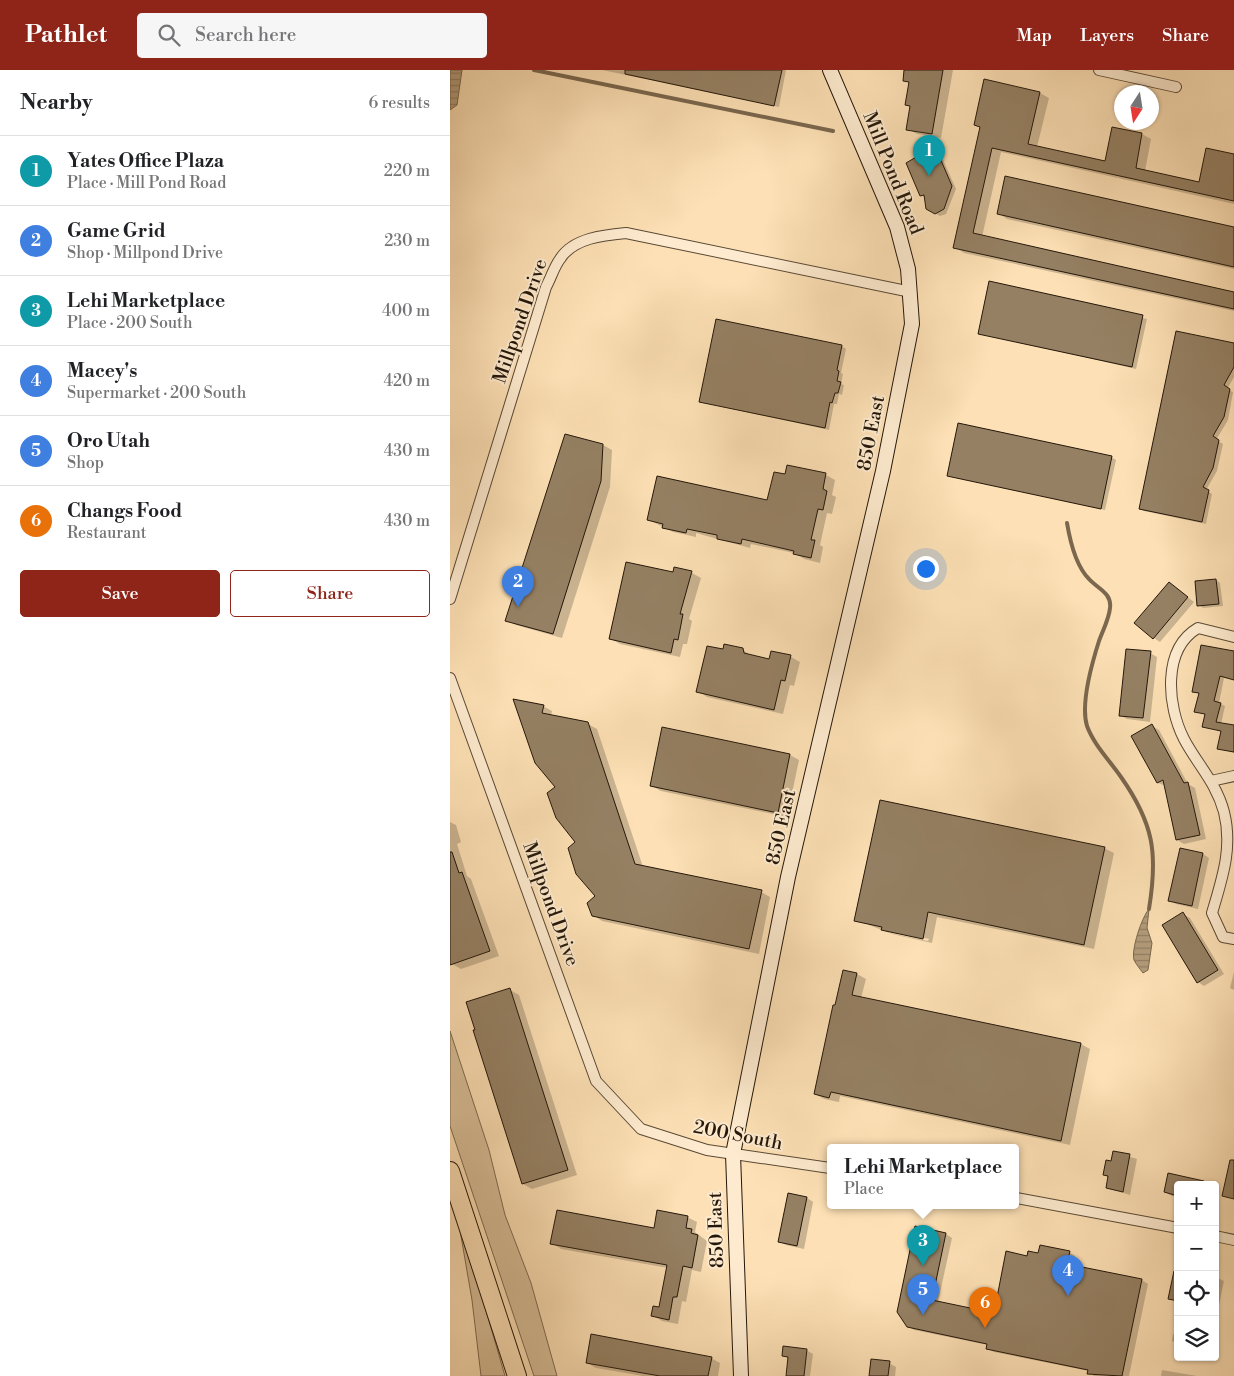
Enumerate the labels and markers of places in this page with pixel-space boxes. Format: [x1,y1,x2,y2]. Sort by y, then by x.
pin: 1 [913,135,945,176]
pin: 2 [502,566,534,607]
pin: 3 [907,1225,939,1266]
pin: 4 [1052,1255,1084,1296]
pin: 5 [907,1274,939,1315]
pin: 6 [969,1287,1001,1328]

